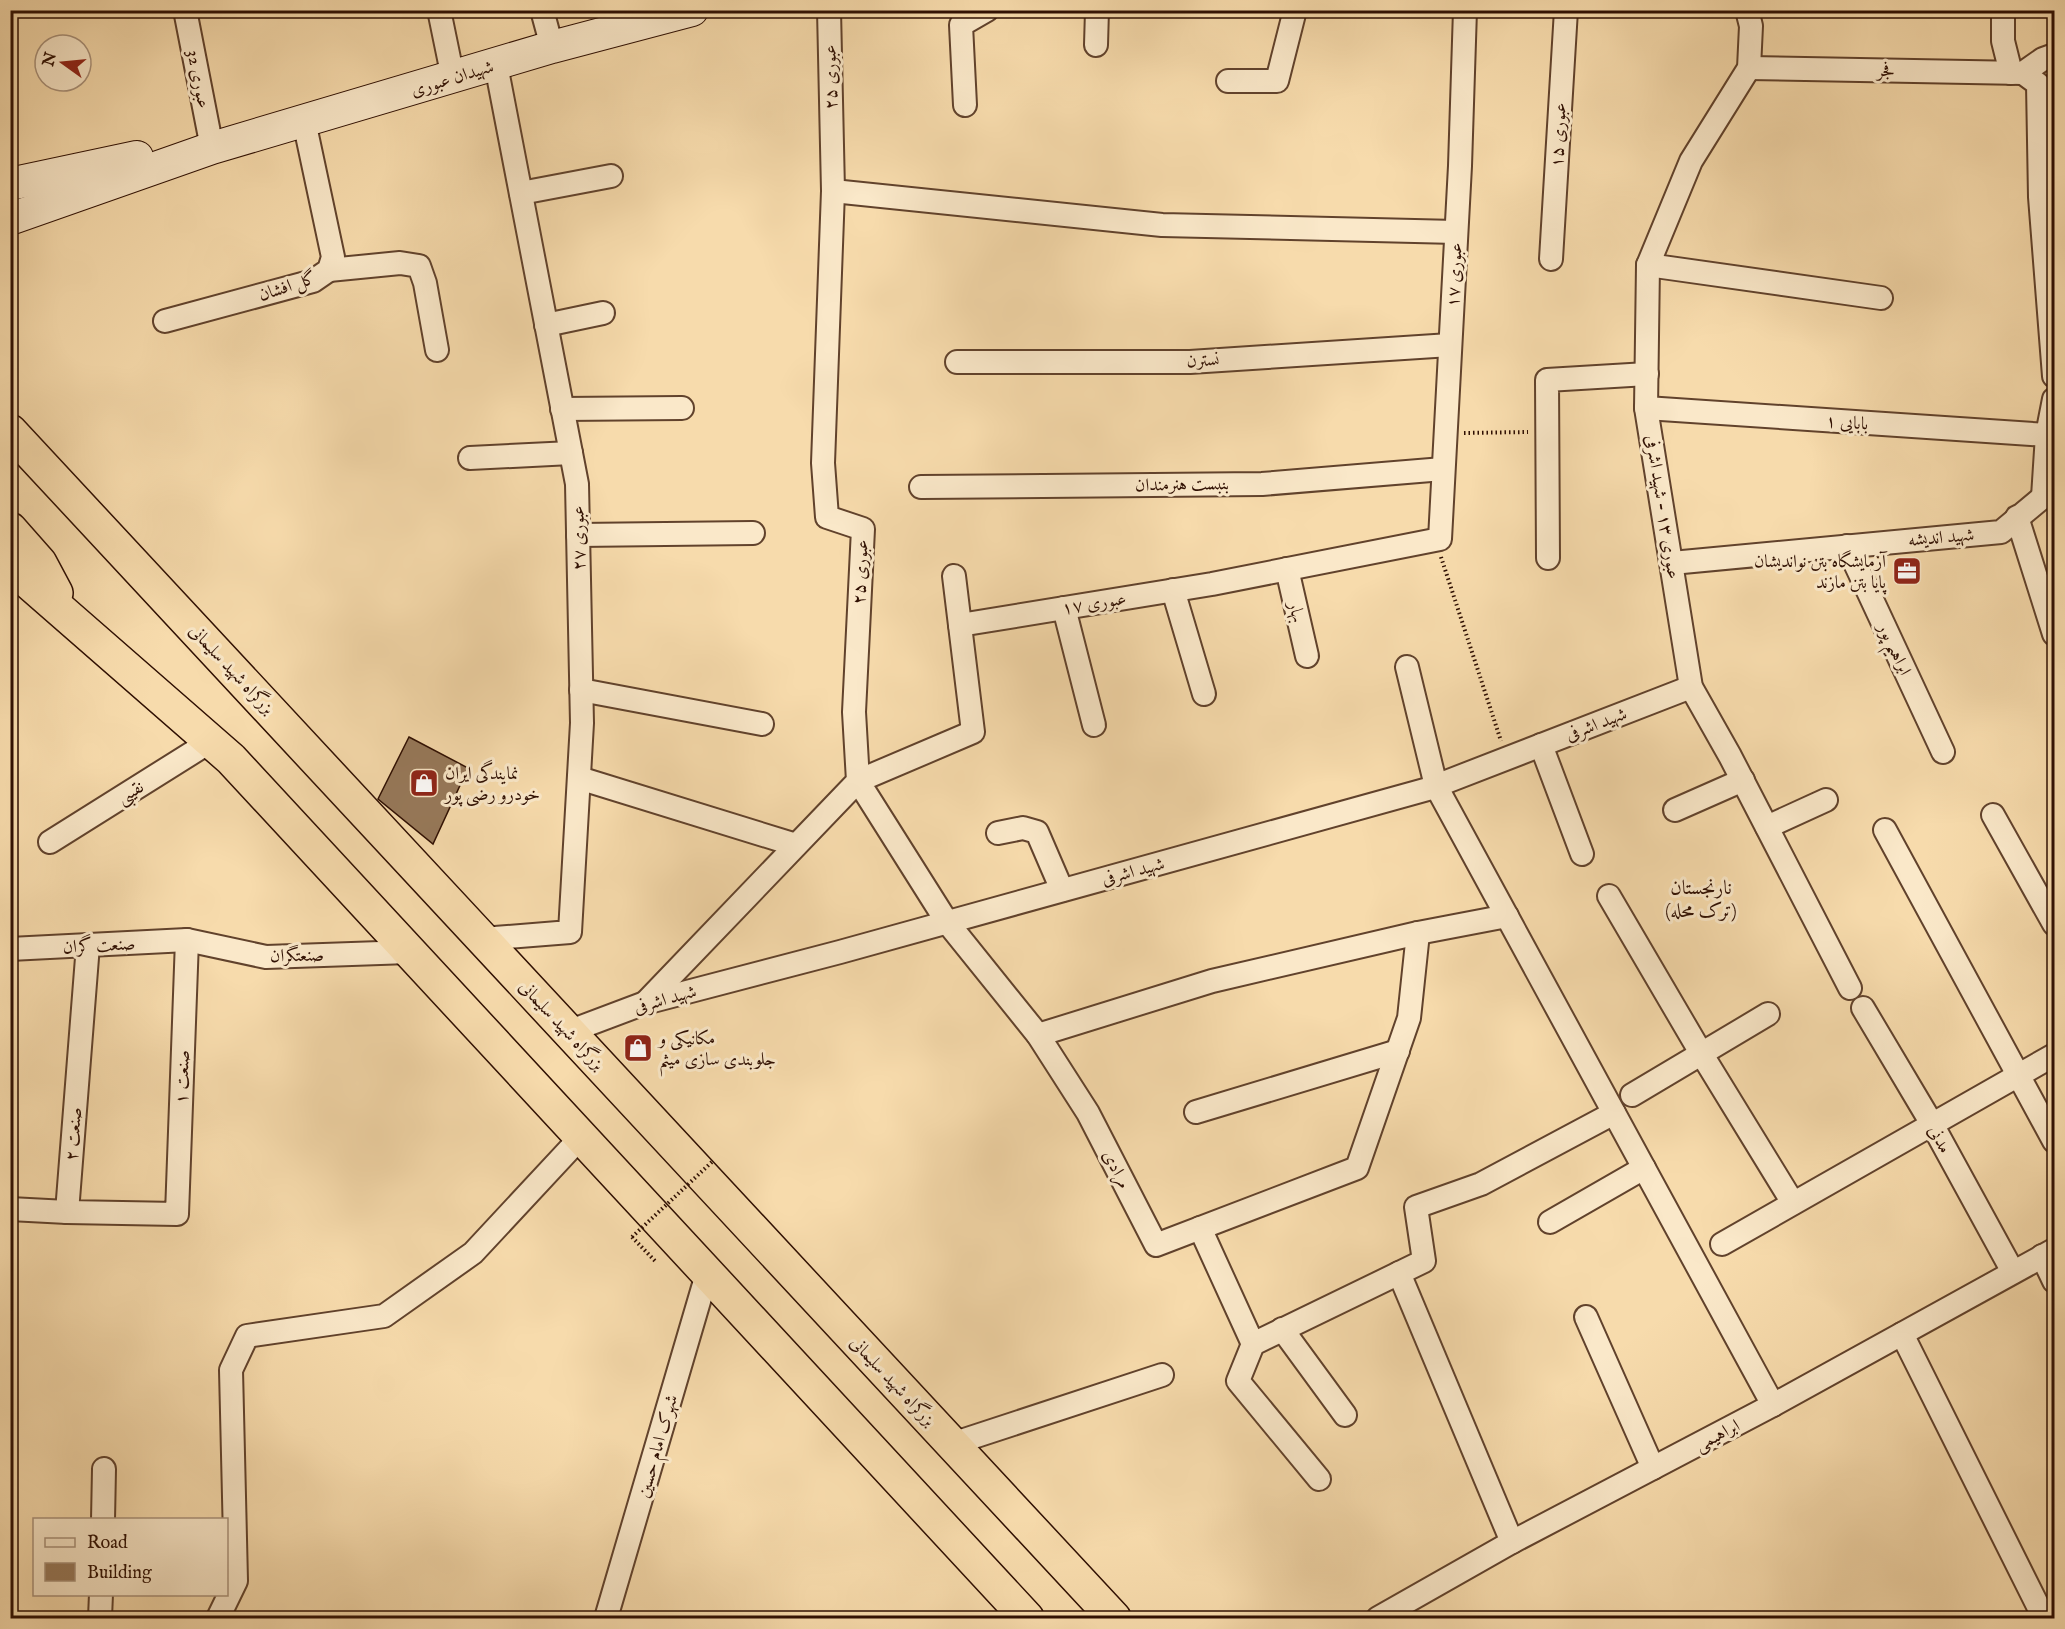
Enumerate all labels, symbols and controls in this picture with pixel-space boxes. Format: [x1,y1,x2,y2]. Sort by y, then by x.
north arrow [33,33,93,93]
street label: عبوری ۲۵ [819,44,844,110]
street label: عبوری 32 [181,48,214,111]
text: N [39,50,62,70]
street label: شهیدان عبوری [408,56,497,103]
street label: فجر [1875,60,1895,83]
street label: عبوری ۱۵ [1546,102,1573,168]
street label: عبوری ۱۷ [1442,242,1469,308]
street label: گل افشان [255,266,319,308]
street label: نسترن [1186,349,1220,374]
street label: بابایی ۱ [1825,411,1869,436]
street label: عبوری ۱۳ - شهید اشرفی [1639,434,1684,581]
street label: بنبست هنرمندان [1135,473,1229,498]
street label: عبوری ۲۷ [567,505,592,571]
street label: شهید اندیشه [1907,524,1975,553]
street label: عبوری ۲۵ [848,539,875,605]
place label: آزمایشگاه بتن نواندیشان پایا بتن مازند [1754,549,1888,595]
office icon: آزمایشگاه بتن نواندیشان پایا بتن مازند [1891,555,1923,587]
street label: عبوری ۱۷ [1060,588,1128,621]
street label: بهار [1282,598,1309,625]
street label: ابراهیم پور [1866,618,1916,682]
street label: بزرگراه شهید سلیمانی [183,619,280,720]
street label: شهید اشرفی [1562,703,1631,748]
place label: نمایندگی ایران خودرو رضی پور [443,759,540,807]
shop icon: نمایندگی ایران خودرو رضی پور [408,767,440,799]
street label: نقیبی [113,776,150,812]
street label: شهید اشرفی [1099,853,1167,892]
district label: نارنجستان (ترک محله) [1665,876,1737,924]
street label: صنعت گران [62,931,136,960]
street label: صنعتگران [270,944,324,968]
street label: بزرگراه شهید سلیمانی [513,975,610,1076]
street label: شهید اشرفی [631,981,699,1020]
place label: مکانیکی و جلوبندی سازی میثم [657,1028,776,1077]
shop icon: مکانیکی و جلوبندی سازی میثم [622,1032,654,1064]
street label: صنعت ۱ [171,1050,196,1104]
street label: صنعت ۲ [61,1106,88,1162]
street label: مدنی [1922,1122,1956,1158]
street label: مرادی [1096,1146,1135,1193]
street label: بزرگراه شهید سلیمانی [844,1331,941,1432]
street label: شهرک امام حسین [633,1392,687,1502]
street label: ابراهیمی [1691,1415,1744,1458]
legend [33,1518,228,1596]
text: Road [87,1532,128,1555]
text: Building [87,1562,152,1585]

